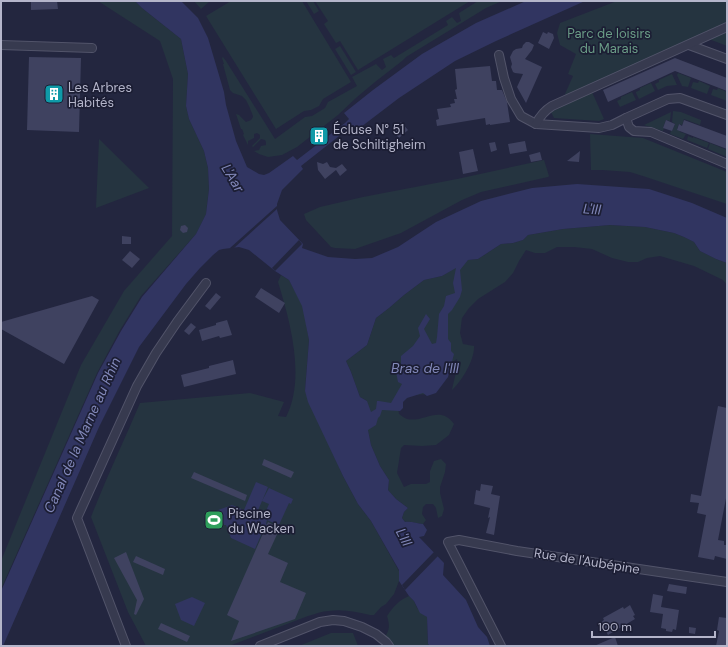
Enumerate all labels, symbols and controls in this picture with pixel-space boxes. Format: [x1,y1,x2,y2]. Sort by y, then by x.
park label: Parc de loisirs du Marais [567,25,651,57]
place label: Les Arbres Habités [68,79,132,111]
building icon: Les Arbres Habités [43,83,65,105]
place label: Écluse N° 51 de Schiltigheim [333,120,426,153]
building icon: Écluse N° 51 de Schiltigheim [308,125,330,147]
water label: L'Aar [218,161,249,196]
water label: L'Ill [582,199,602,219]
water label: Canal de la Marne au Rhin [40,354,124,516]
water label: Bras de l'Ill [391,359,460,377]
place label: Piscine du Wacken [228,505,294,537]
sports icon: Piscine du Wacken [203,509,225,531]
water label: L'Ill [392,525,417,550]
street label: Rue de l'Aubépine [533,544,641,578]
scale bar [592,613,715,639]
text: 100 m [598,619,632,635]

